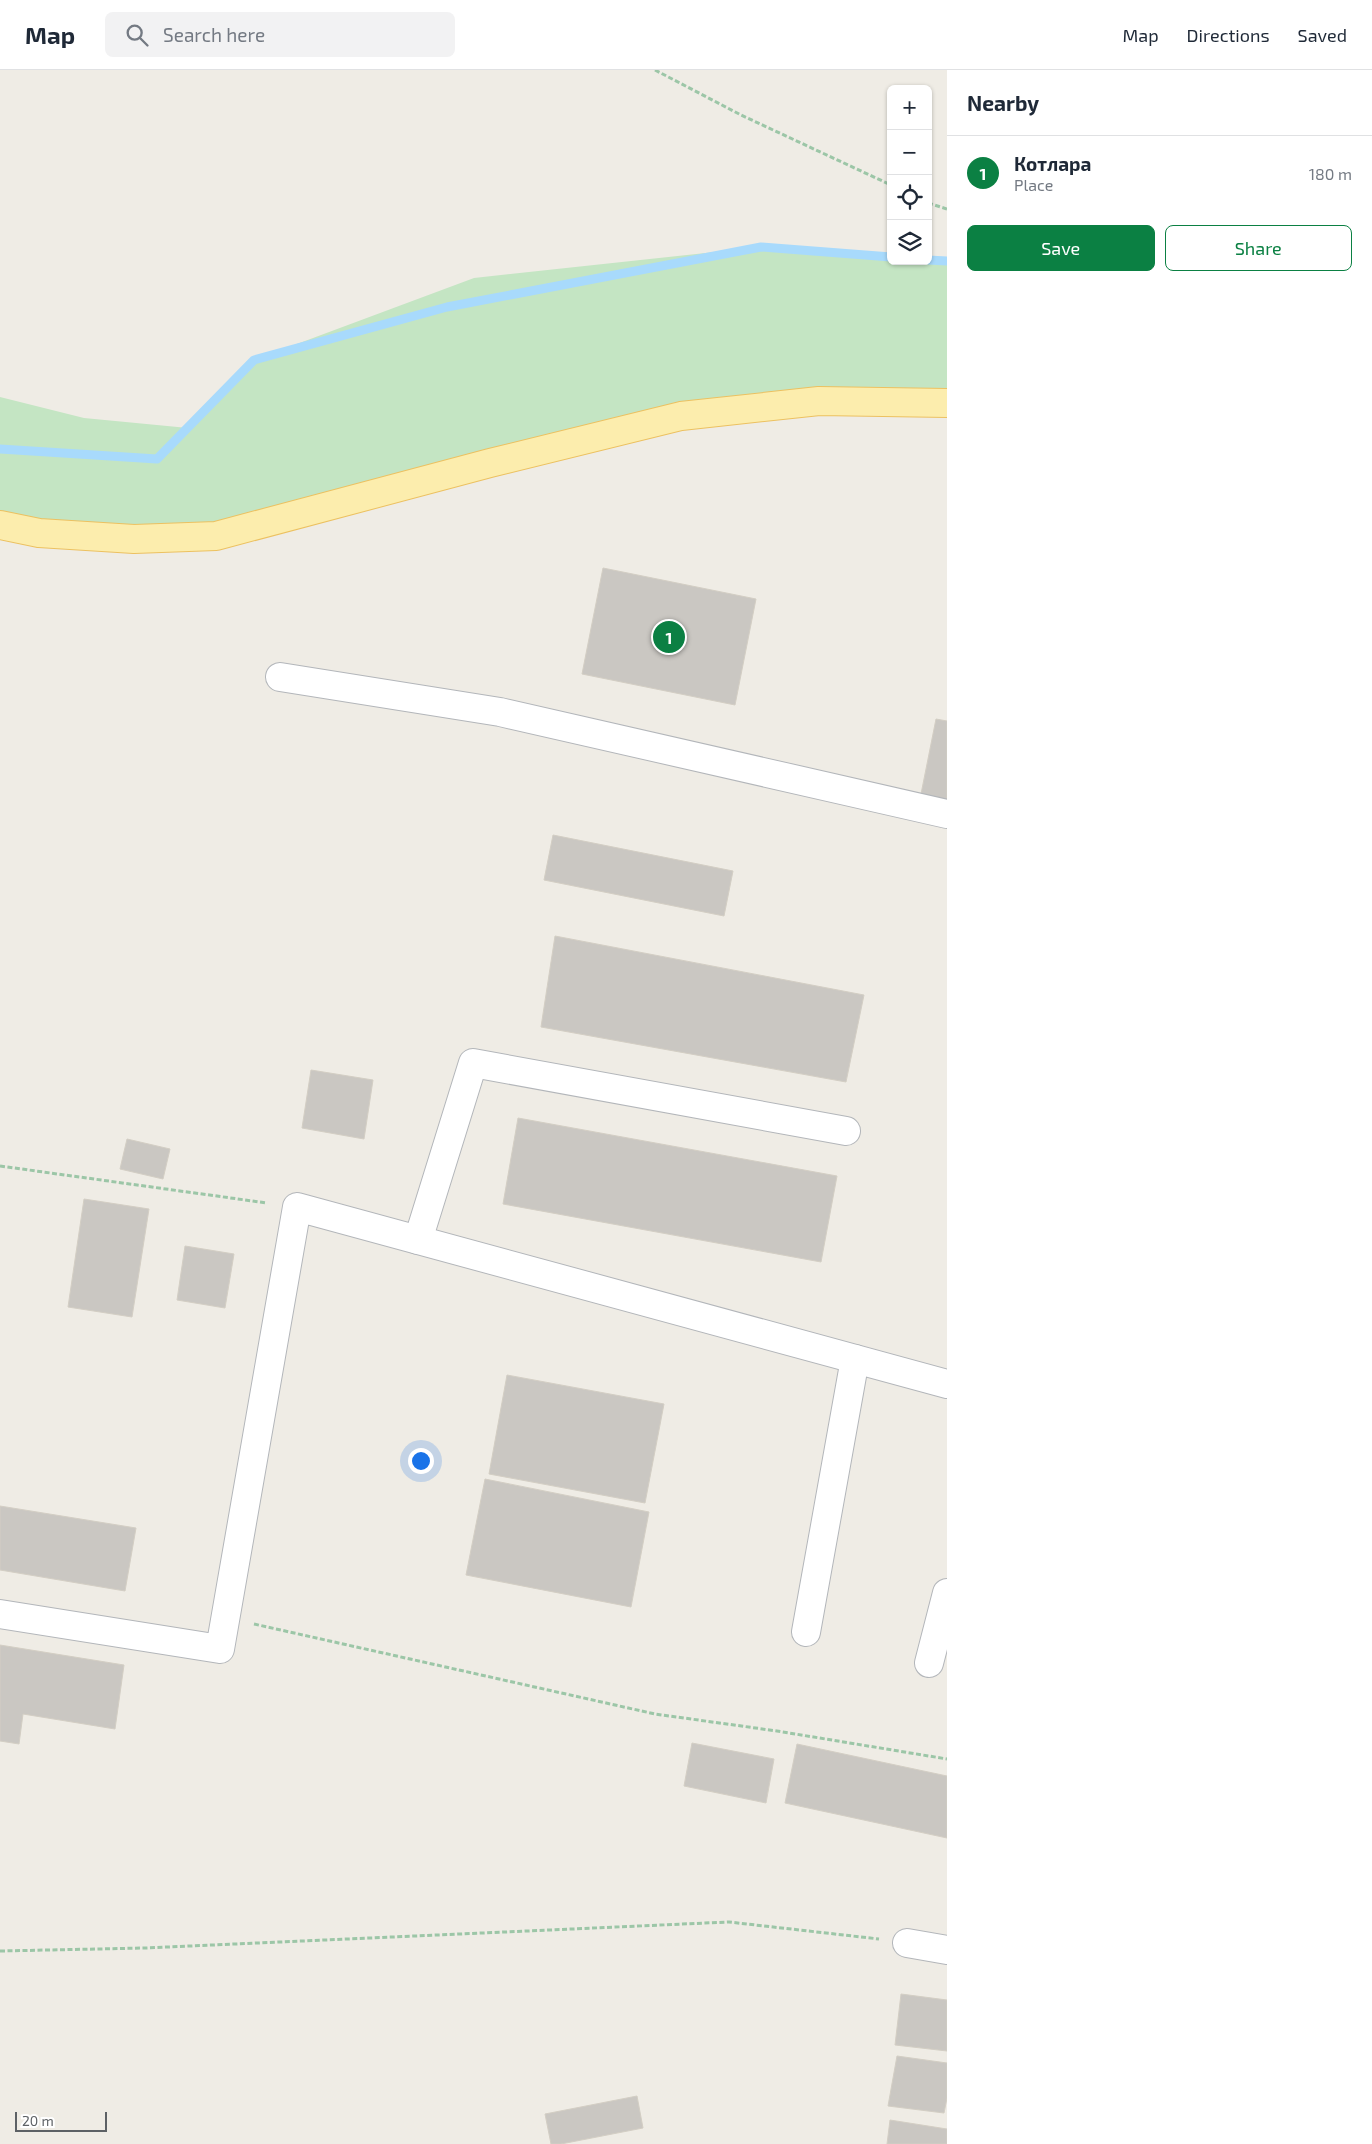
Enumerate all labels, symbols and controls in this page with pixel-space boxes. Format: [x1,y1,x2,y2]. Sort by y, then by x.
search box [105,12,455,57]
text: Map [25,20,75,49]
icon: search [123,21,151,49]
text: Search here [163,23,265,46]
text: Map [1122,24,1159,46]
text: Directions [1187,24,1270,46]
text: Saved [1298,24,1347,46]
map controls [887,85,932,265]
button: + [887,85,932,130]
text: Nearby [967,90,1039,115]
button: − [887,130,932,175]
text: Котлара [1014,152,1091,175]
text: 1 [980,164,986,183]
text: 180 m [1309,164,1352,183]
button: locate [887,175,932,220]
text: Place [1014,175,1053,194]
button: layers [887,220,932,265]
button: Save [967,225,1155,271]
button: Share [1165,225,1352,271]
pin: 1 [653,618,685,656]
your location [408,1448,434,1474]
scale bar [15,2109,108,2132]
text: 20 m [22,2112,54,2129]

